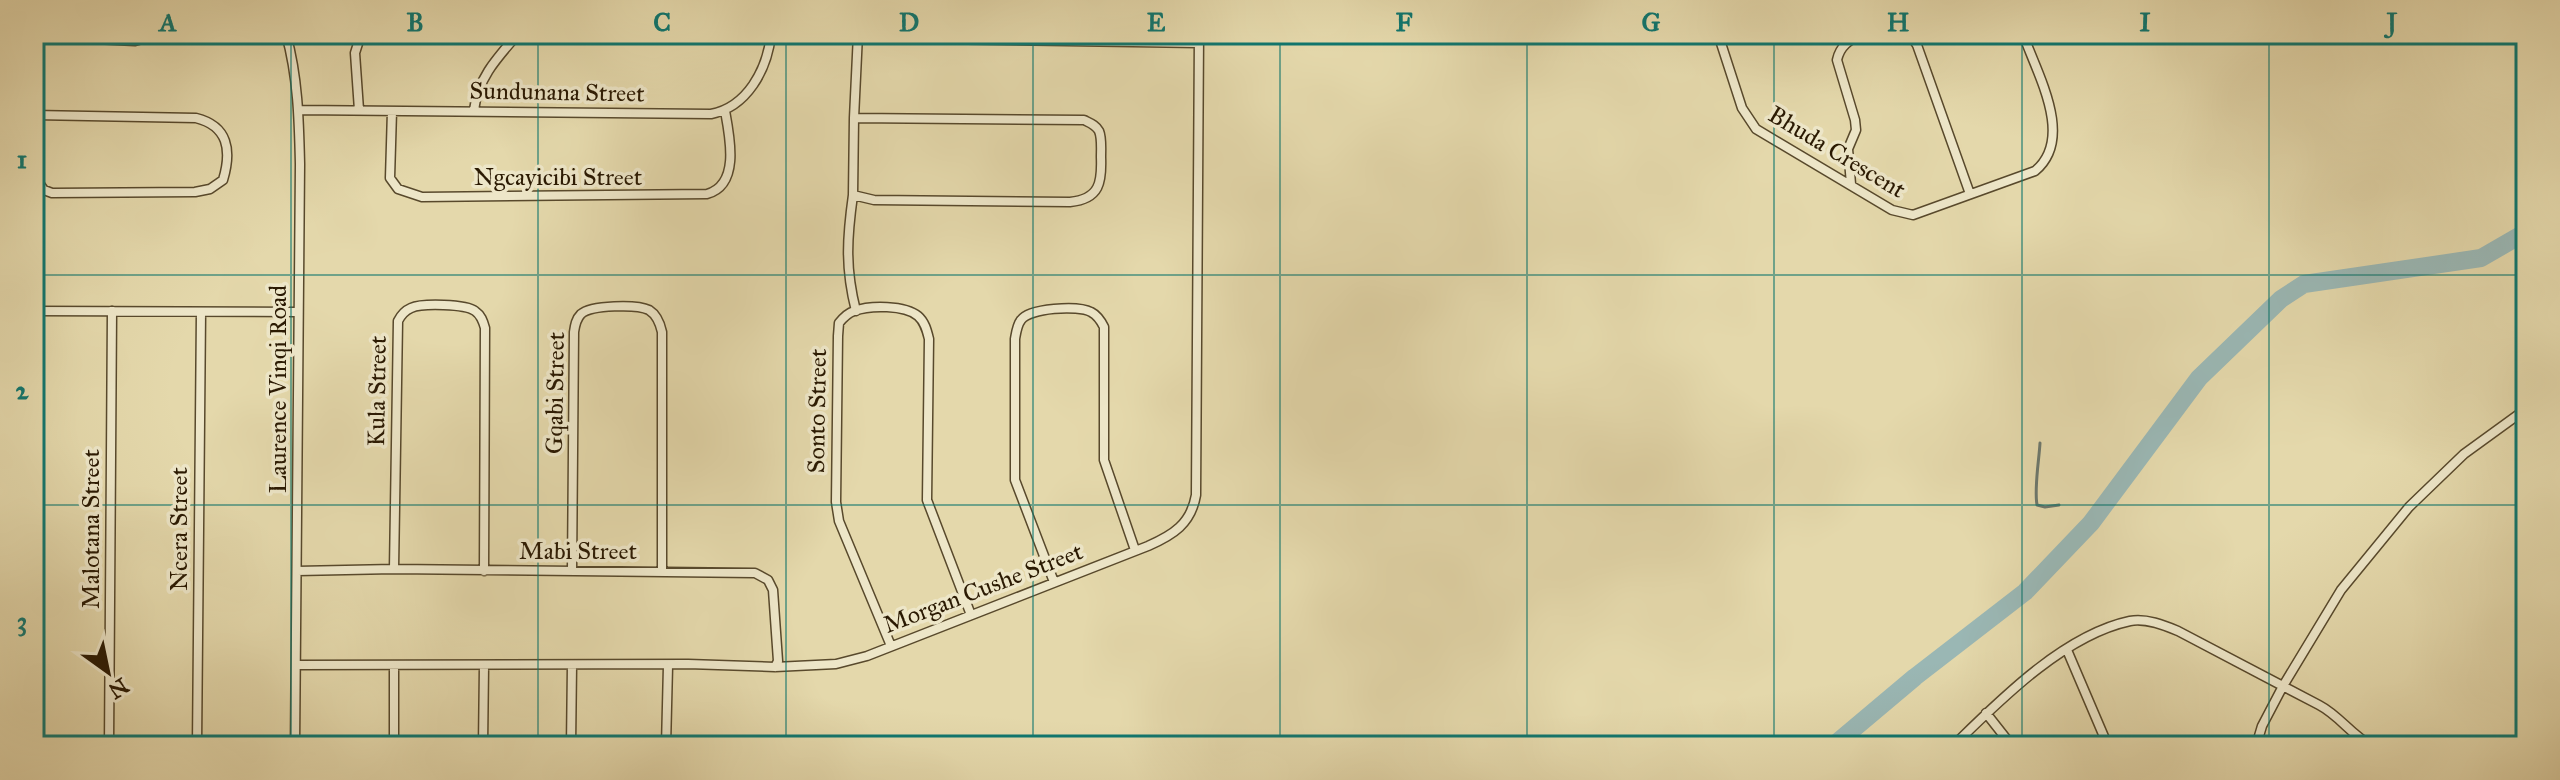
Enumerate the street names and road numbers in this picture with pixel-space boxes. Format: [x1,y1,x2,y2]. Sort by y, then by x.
street label: Sundunana Street [469,75,645,109]
street label: Bhuda Crescent [1763,99,1911,205]
street label: Ngcayicibi Street [474,162,643,192]
street label: Laurence Vinqi Road [263,285,293,493]
street label: Gqabi Street [539,331,571,454]
street label: Kula Street [361,335,393,447]
street label: Sonto Street [801,348,833,474]
street label: Malotana Street [76,448,106,609]
street label: Ncera Street [164,466,194,591]
street label: Mabi Street [519,536,637,566]
street label: Morgan Cushe Street [879,536,1087,640]

